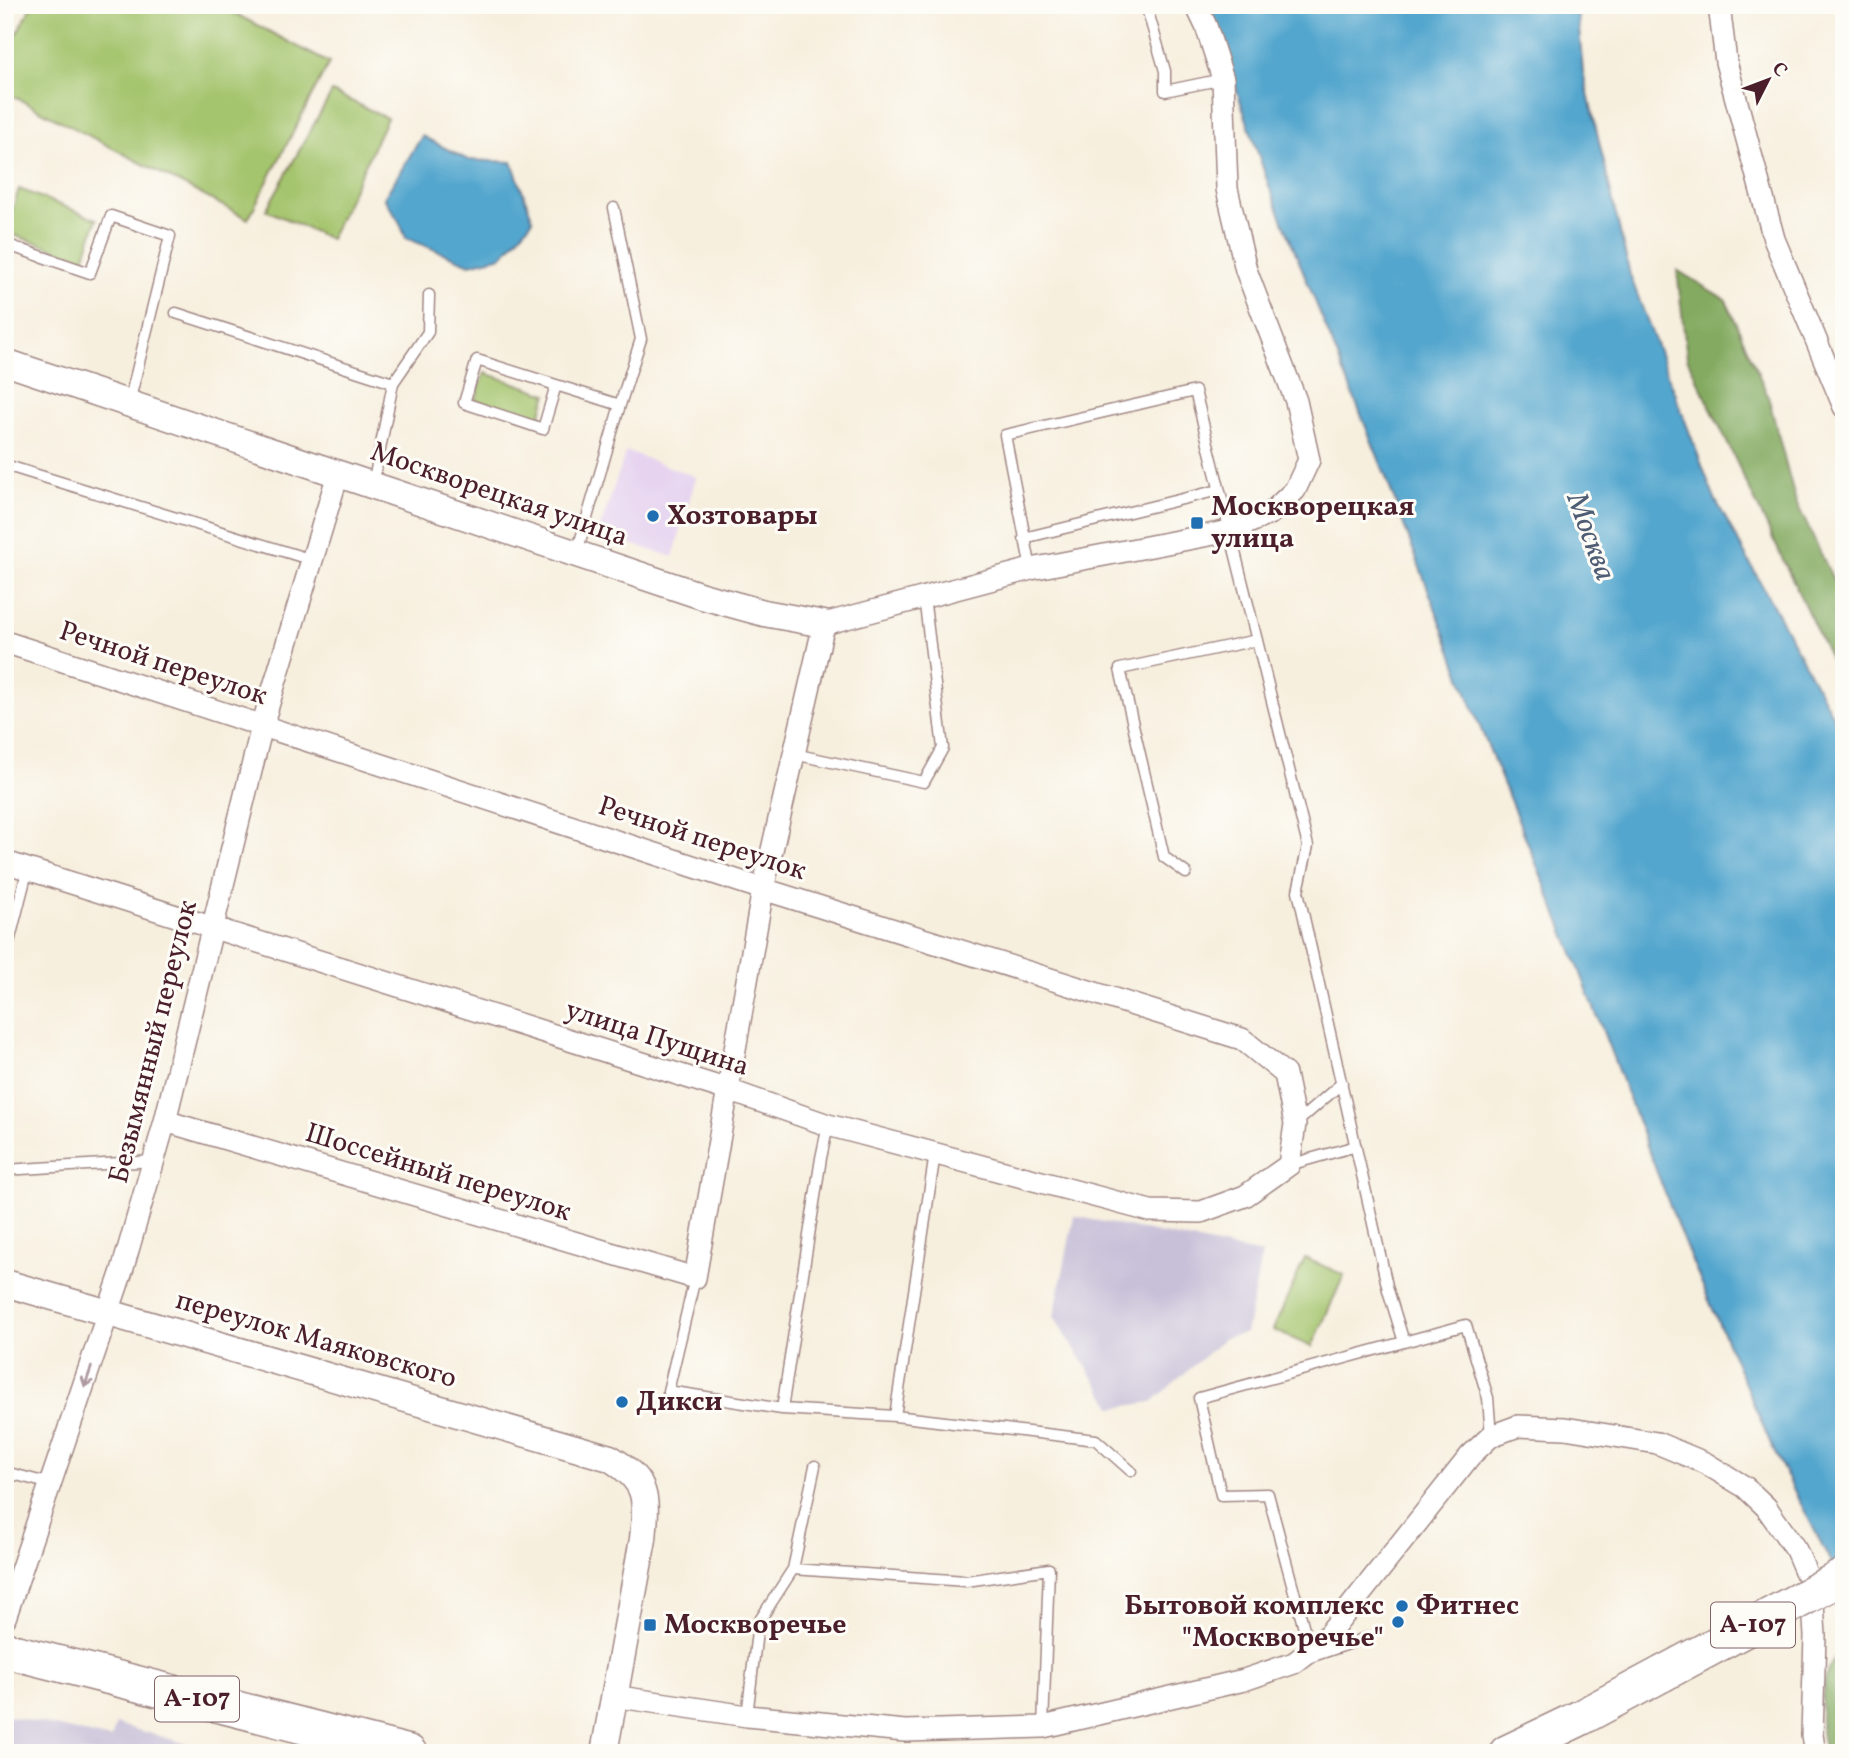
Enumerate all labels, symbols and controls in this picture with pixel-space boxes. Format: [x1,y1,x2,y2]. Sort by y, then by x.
north arrow [1734,46,1804,116]
text: С [1765,57,1793,83]
street label: Москворецкая улица [365,433,633,557]
water label: Москва [1554,486,1625,587]
place label: Москворецкая улица [1211,488,1414,559]
place label: Хозтовары [667,497,818,536]
marker: Хозтовары [645,508,661,524]
marker: Москворецкая улица [1189,515,1205,531]
street label: Речной переулок [54,612,272,716]
street label: Речной переулок [593,787,811,891]
street label: Безымянный переулок [100,896,208,1188]
street label: улица Пущина [560,991,754,1087]
street label: Шоссейный переулок [300,1114,576,1232]
street label: переулок Маяковского [171,1281,461,1399]
one-way arrow [81,1366,93,1388]
place label: Дикси [636,1383,723,1422]
marker: Дикси [614,1394,630,1410]
place label: Бытовой комплекс "Москворечье" [1124,1587,1384,1658]
place label: Фитнес [1416,1587,1519,1626]
marker: Фитнес [1394,1598,1410,1614]
road number: А-107 [1711,1602,1795,1648]
place label: Москворечье [664,1606,847,1645]
marker: Бытовой комплекс "Москворечье" [1390,1614,1406,1630]
marker: Москворечье [642,1617,658,1633]
road number: А-107 [155,1676,239,1722]

